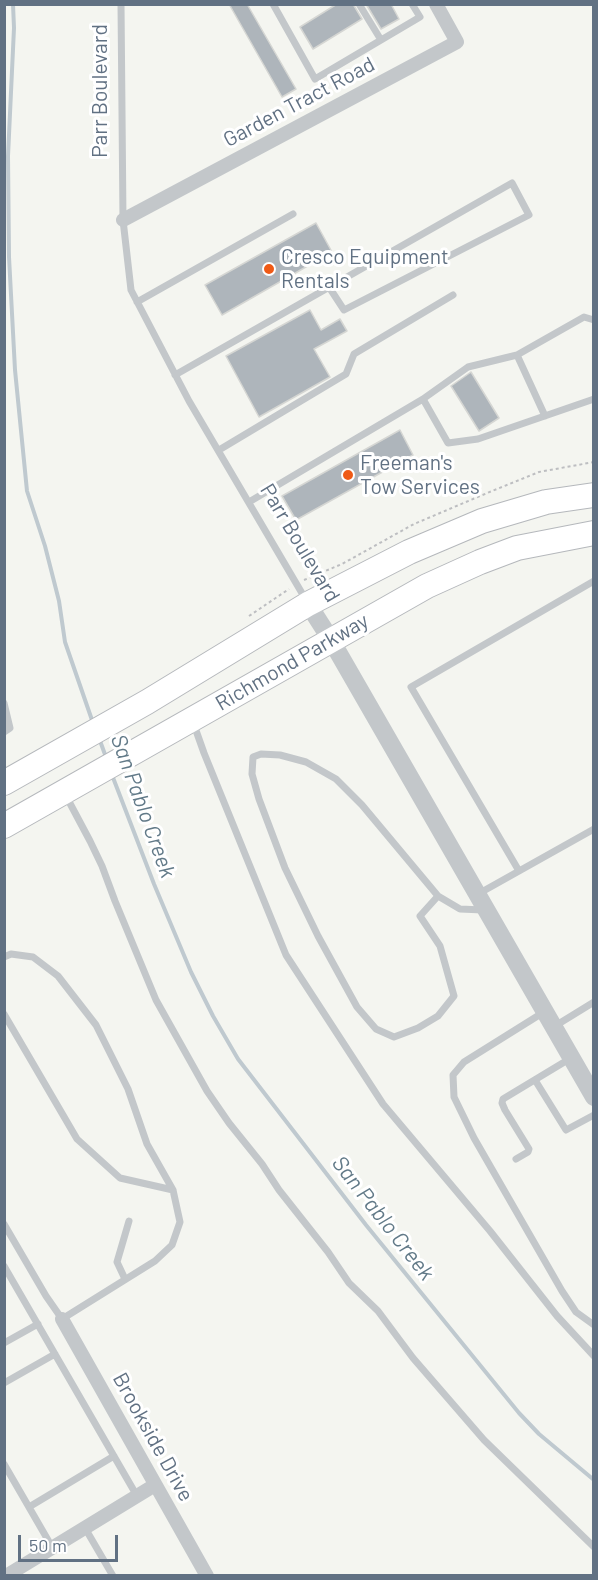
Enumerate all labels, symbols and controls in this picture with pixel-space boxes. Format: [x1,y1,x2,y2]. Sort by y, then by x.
street label: Parr Boulevard [87,24,113,158]
street label: Garden Tract Road [219,52,379,152]
place label: Cresco Equipment Rentals [281,244,449,294]
marker: Cresco Equipment Rentals [262,262,276,276]
place label: Freeman's Tow Services [360,450,480,500]
marker: Freeman's Tow Services [341,468,355,482]
street label: Parr Boulevard [255,479,345,607]
street label: Richmond Parkway [211,608,373,716]
water label: San Pablo Creek [105,731,181,881]
water label: San Pablo Creek [326,1151,440,1285]
street label: Brookside Drive [107,1368,199,1506]
scale bar [21,1523,122,1561]
text: 50 m [29,1534,67,1556]

